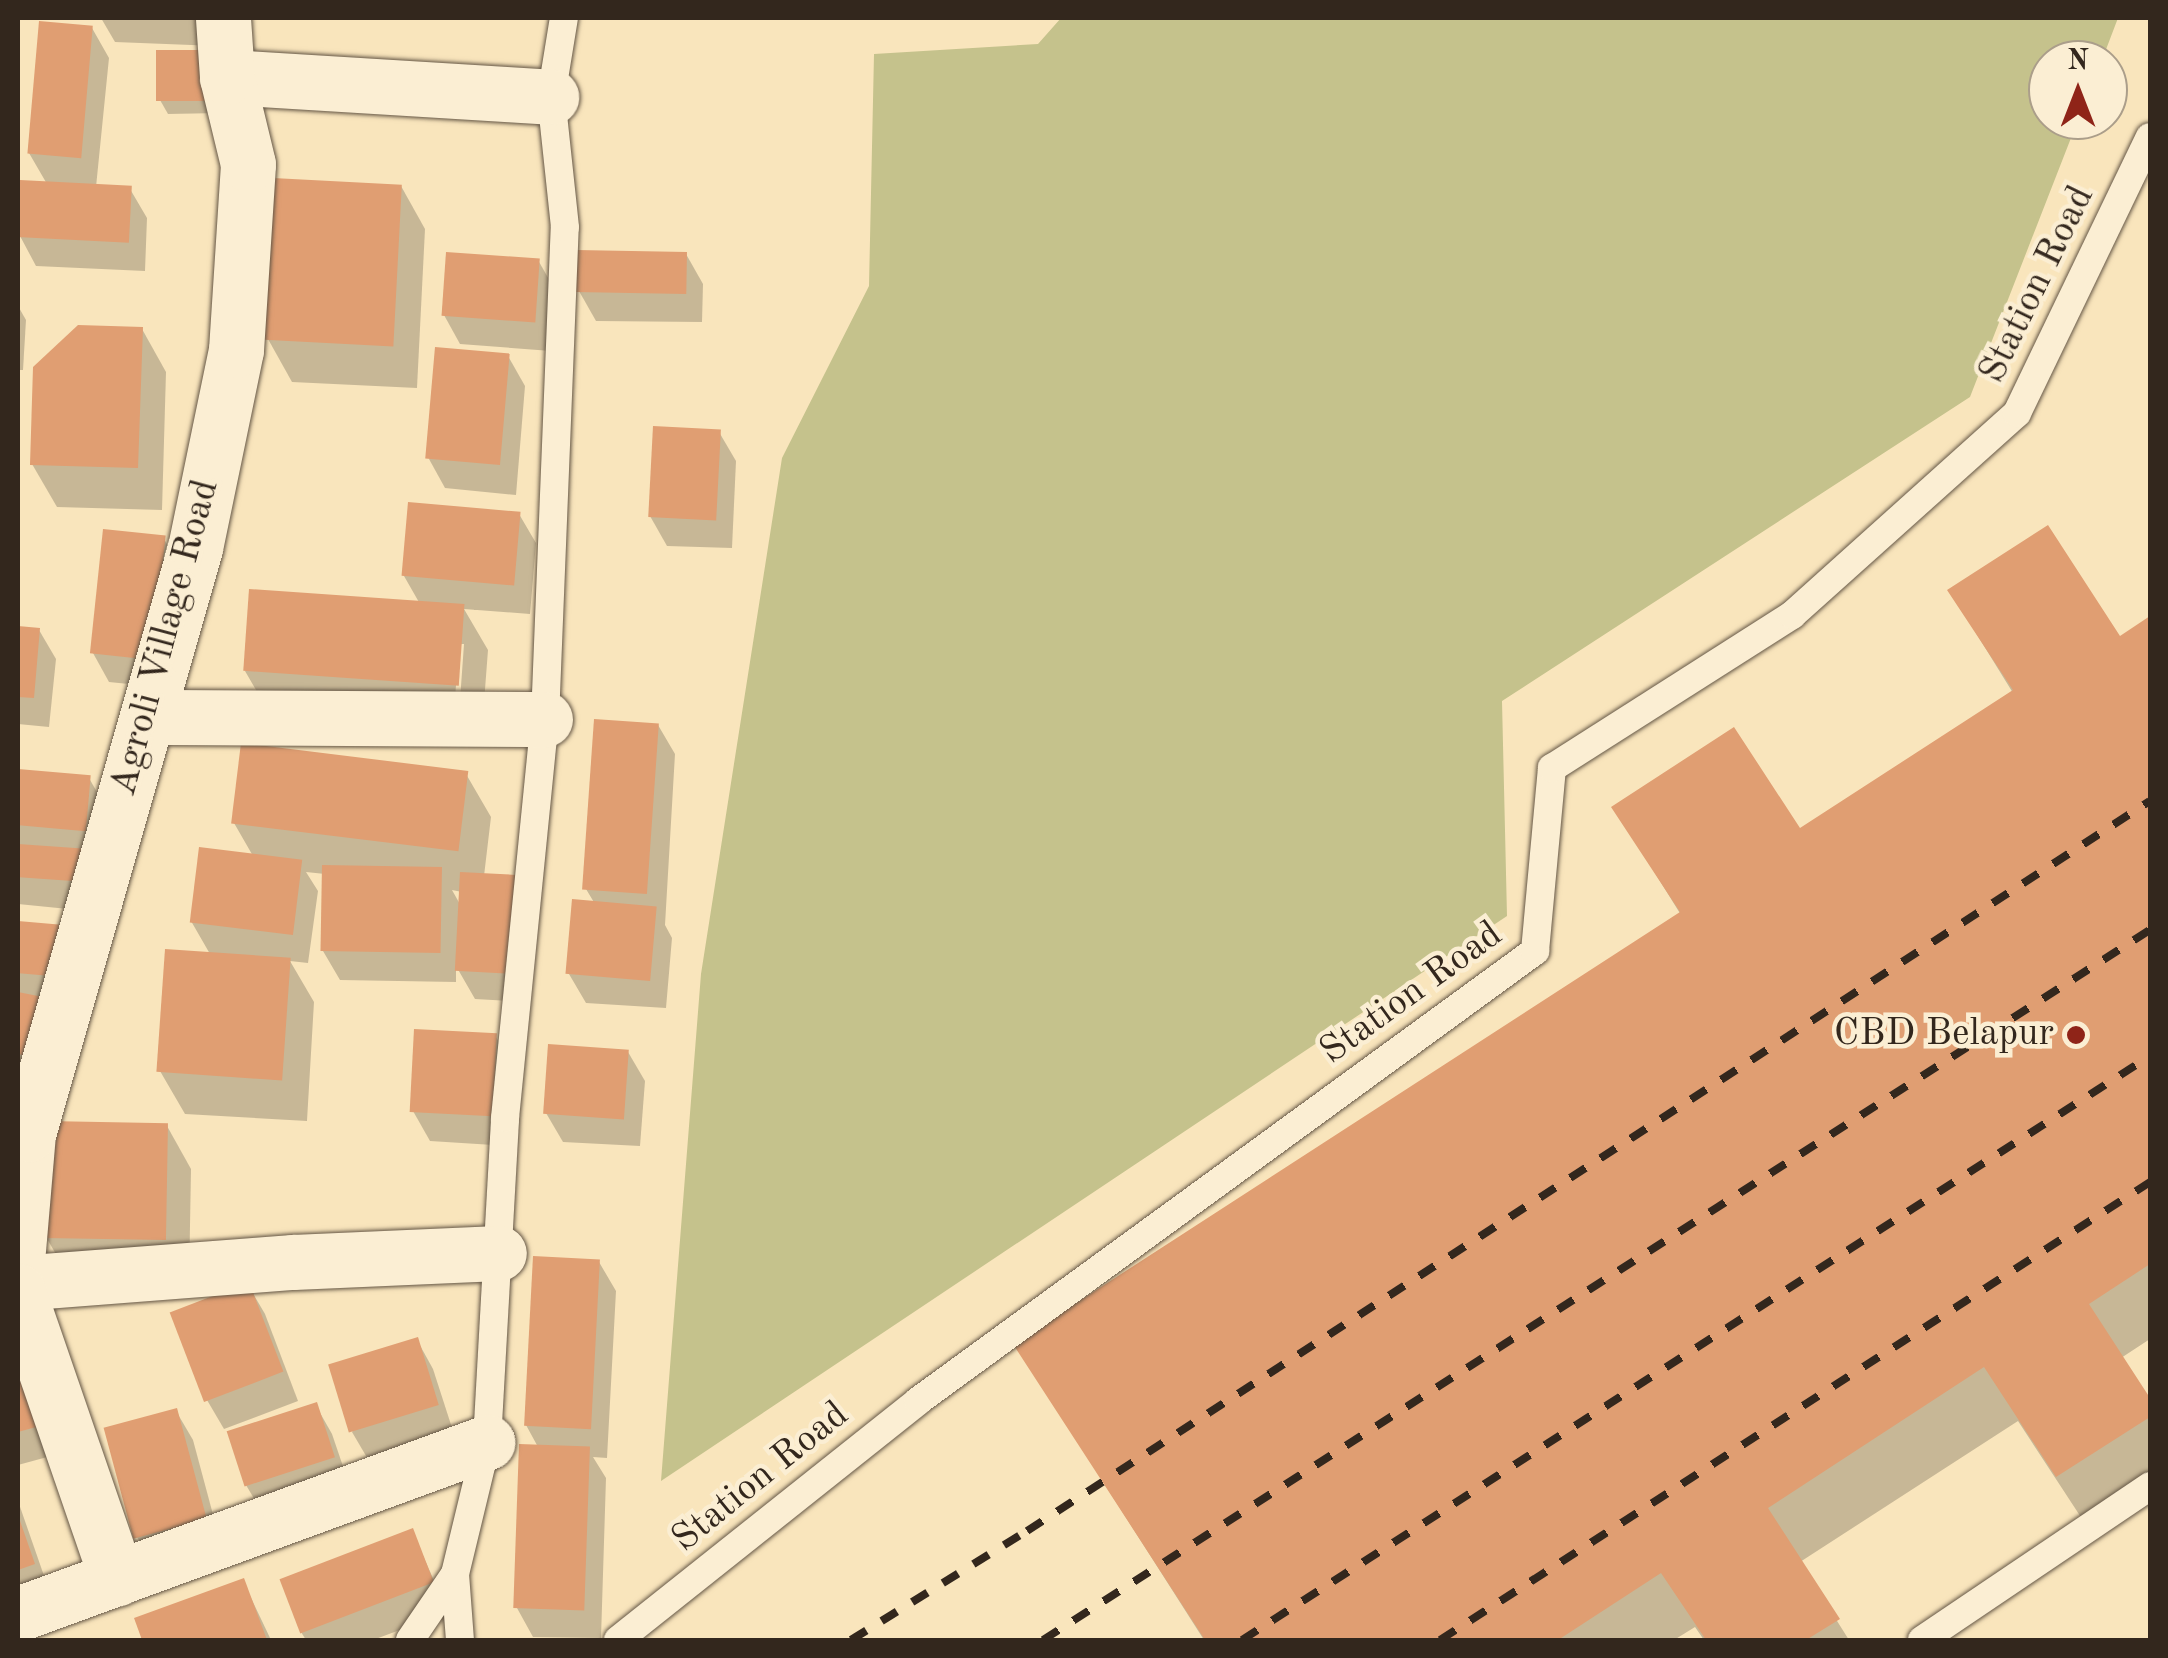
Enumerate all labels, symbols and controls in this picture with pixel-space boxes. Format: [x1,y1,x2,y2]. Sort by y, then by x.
north arrow [2028,40,2128,140]
text: N [2067,48,2089,76]
street label: Station Road [1971,179,2105,391]
street label: Agroli Village Road [102,475,230,801]
street label: Station Road [1312,913,1512,1075]
place label: CBD Belapur [1834,1012,2054,1058]
marker: CBD Belapur [2063,1022,2089,1048]
street label: Station Road [664,1393,858,1563]

